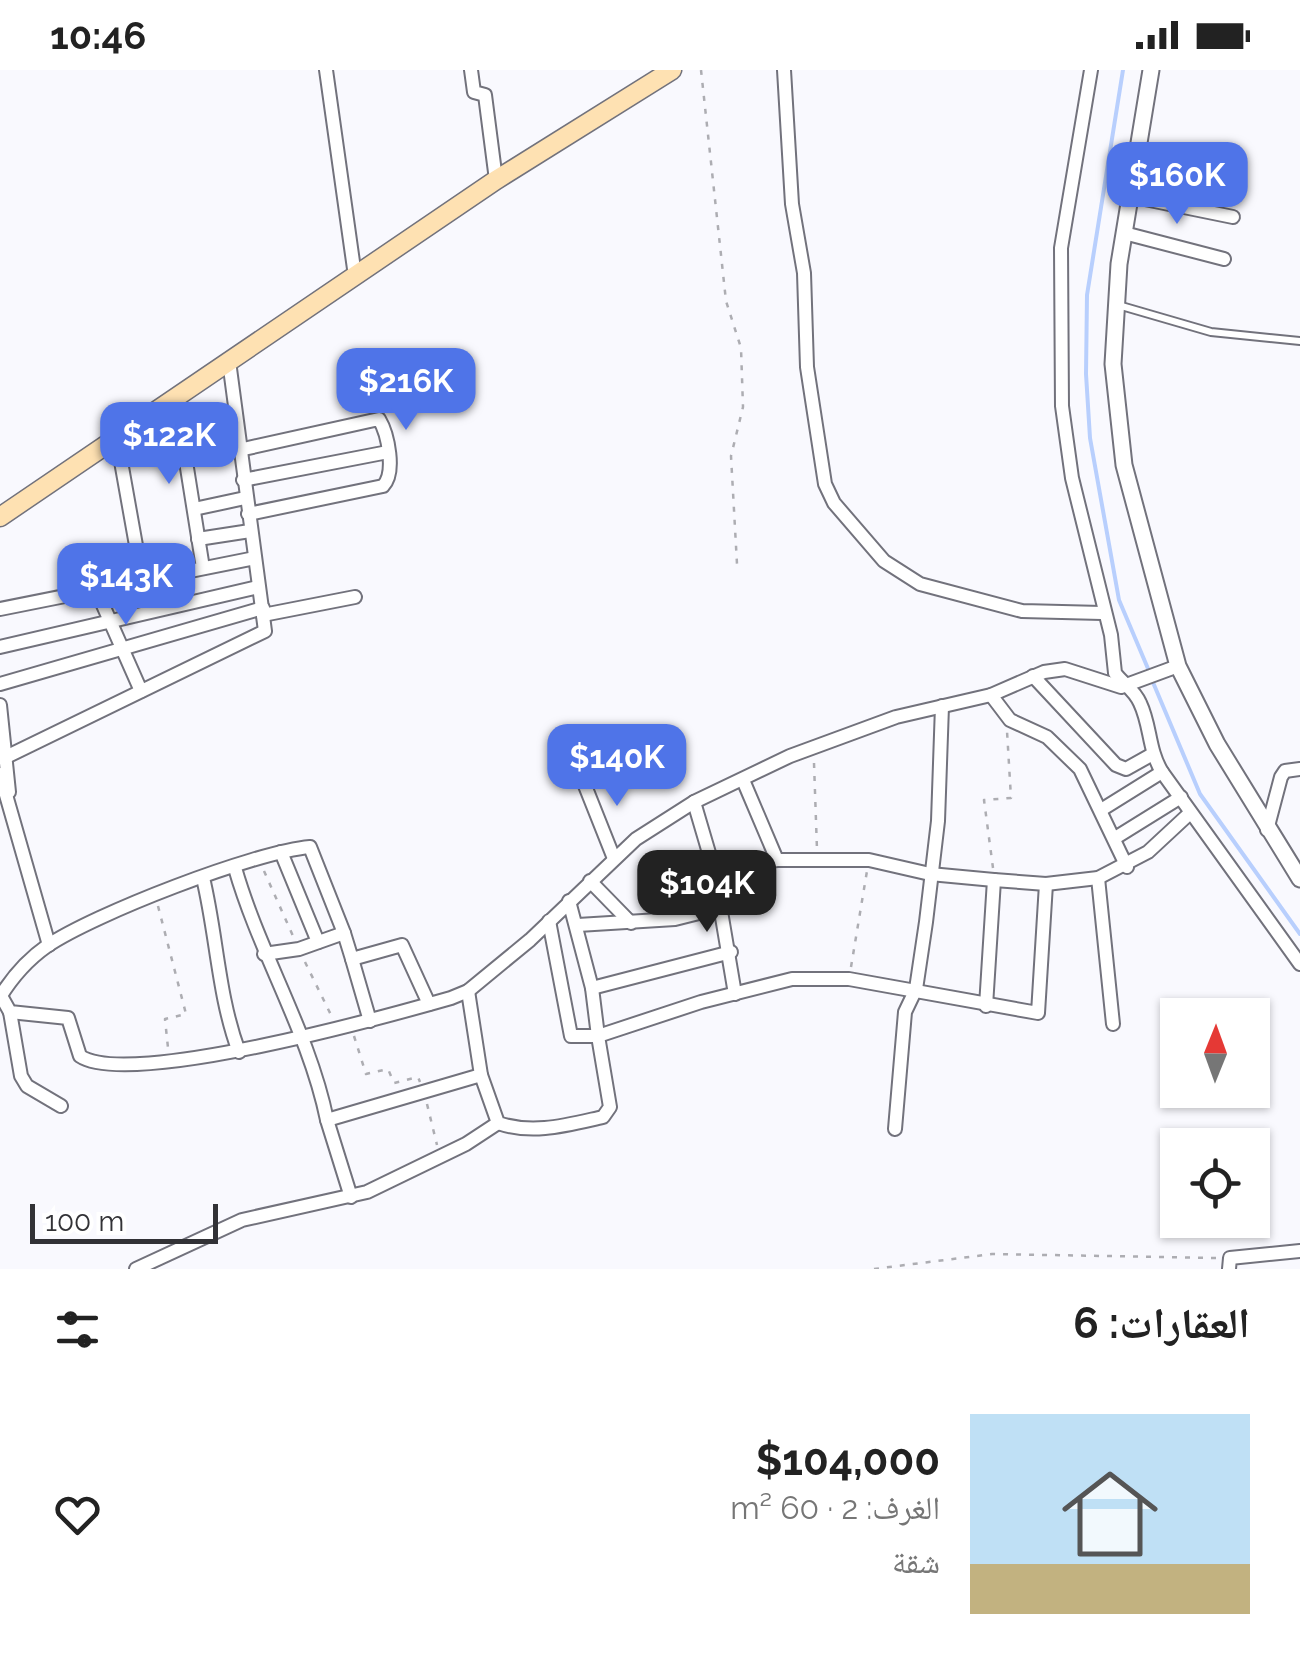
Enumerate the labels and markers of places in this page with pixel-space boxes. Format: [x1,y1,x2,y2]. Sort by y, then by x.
pin: $160K [1107,142,1247,227]
pin: $216K [336,348,476,433]
pin: $122K [99,402,239,487]
pin: $143K [56,543,196,628]
pin: $140K [547,724,687,809]
pin: $104K [637,850,777,935]

